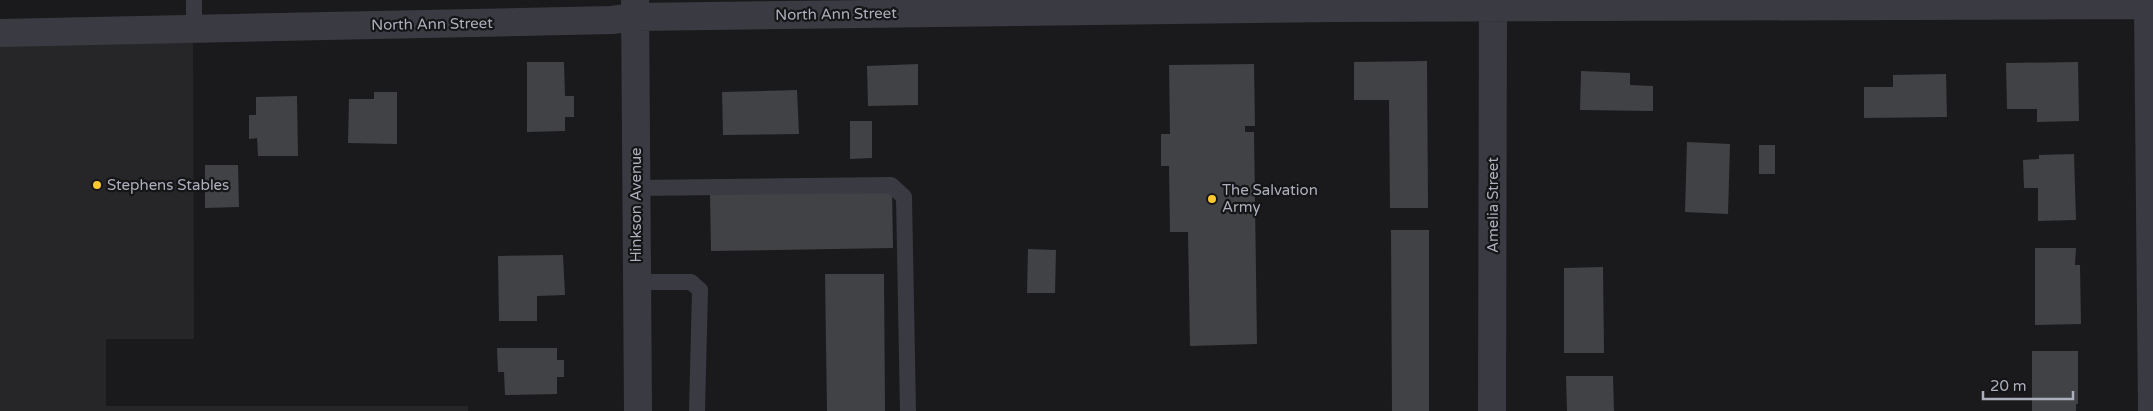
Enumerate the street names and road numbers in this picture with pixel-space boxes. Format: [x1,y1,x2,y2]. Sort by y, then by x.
street label: North Ann Street [775,4,897,24]
street label: North Ann Street [371,14,493,34]
street label: Hinkson Avenue [627,147,645,263]
street label: Amelia Street [1484,157,1502,253]

